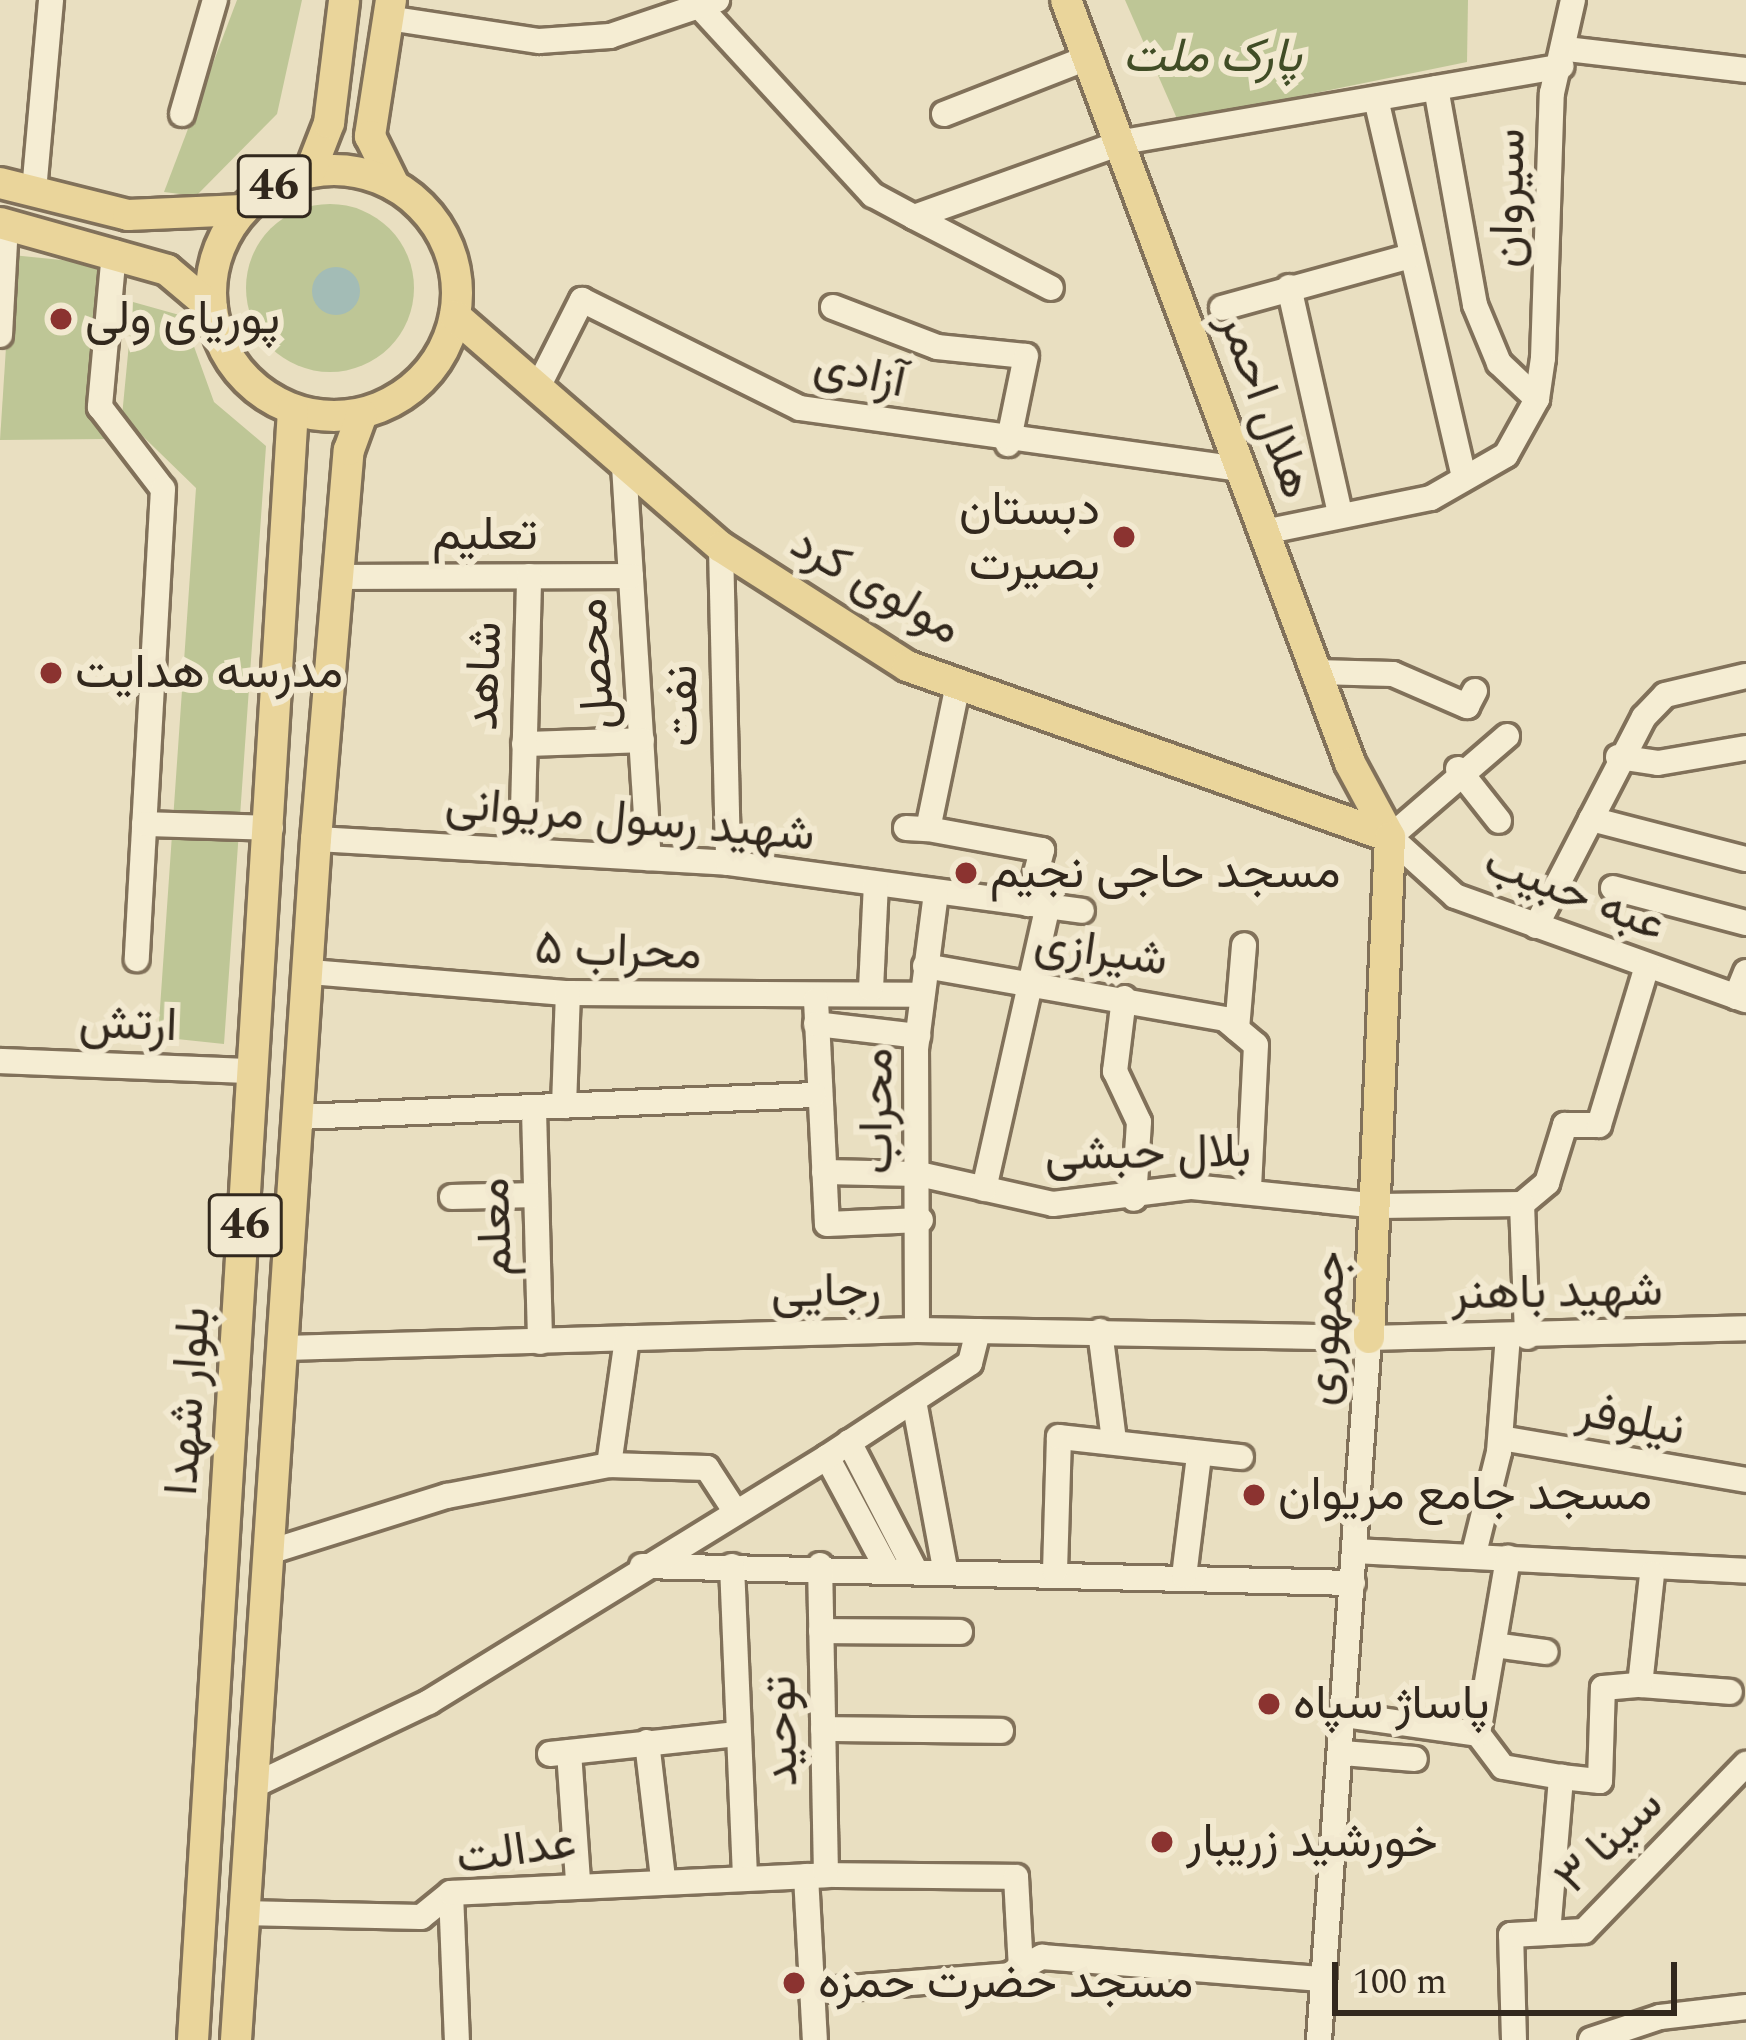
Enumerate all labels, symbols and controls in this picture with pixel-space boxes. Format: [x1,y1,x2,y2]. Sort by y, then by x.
park label: پارک ملت [1123,28,1301,86]
street label: سیروان [1478,128,1538,268]
road number: 46 [235,147,313,225]
place label: پوریای ولی [85,290,280,348]
street label: هلال احمر [1206,304,1326,506]
marker: پوریای ولی [48,306,74,332]
street label: آزادی [809,335,911,411]
place label: دبستان بصیرت [959,480,1100,593]
street label: تعلیم [432,506,538,564]
street label: مولوی کرد [781,514,971,658]
marker: دبستان بصیرت [1111,524,1137,550]
street label: محصل [562,596,628,732]
street label: شاهد [453,620,515,732]
place label: مدرسه هدایت [75,644,343,702]
marker: مدرسه هدایت [38,660,64,686]
street label: نفت [652,664,712,748]
street label: شهید رسول مریوانی [443,774,817,864]
street label: عبه حبیب [1476,832,1674,954]
place label: مسجد حاجی نجیم [990,844,1341,902]
marker: مسجد حاجی نجیم [953,860,979,886]
street label: شیرازی [1031,913,1171,989]
street label: محراب ۵ [534,919,702,983]
street label: ارتش [78,994,178,1054]
street label: محراب [848,1048,906,1174]
street label: بلال حبشی [1044,1122,1252,1184]
street label: معلم [464,1177,526,1277]
road number: 46 [206,1186,284,1264]
street label: جمهوری [1291,1249,1359,1407]
street label: رجایی [770,1261,882,1321]
street label: شهید باهنر [1451,1261,1663,1323]
street label: بلوار شهدا [153,1305,223,1497]
street label: نیلوفر [1572,1381,1690,1459]
place label: مسجد جامع مریوان [1278,1466,1652,1524]
marker: مسجد جامع مریوان [1241,1482,1267,1508]
street label: توحید [751,1675,811,1787]
place label: پاساژ سپاه [1293,1675,1490,1733]
marker: پاساژ سپاه [1256,1691,1282,1717]
street label: سینا ۳ [1543,1776,1675,1906]
street label: عدالت [453,1813,579,1887]
place label: خورشید زریبار [1186,1813,1438,1871]
marker: خورشید زریبار [1149,1829,1175,1855]
scale bar [1338,1938,1683,2012]
place label: مسجد حضرت حمزه [818,1954,1193,2012]
text: 100 m [1353,1955,1447,2010]
marker: مسجد حضرت حمزه [781,1970,807,1996]

